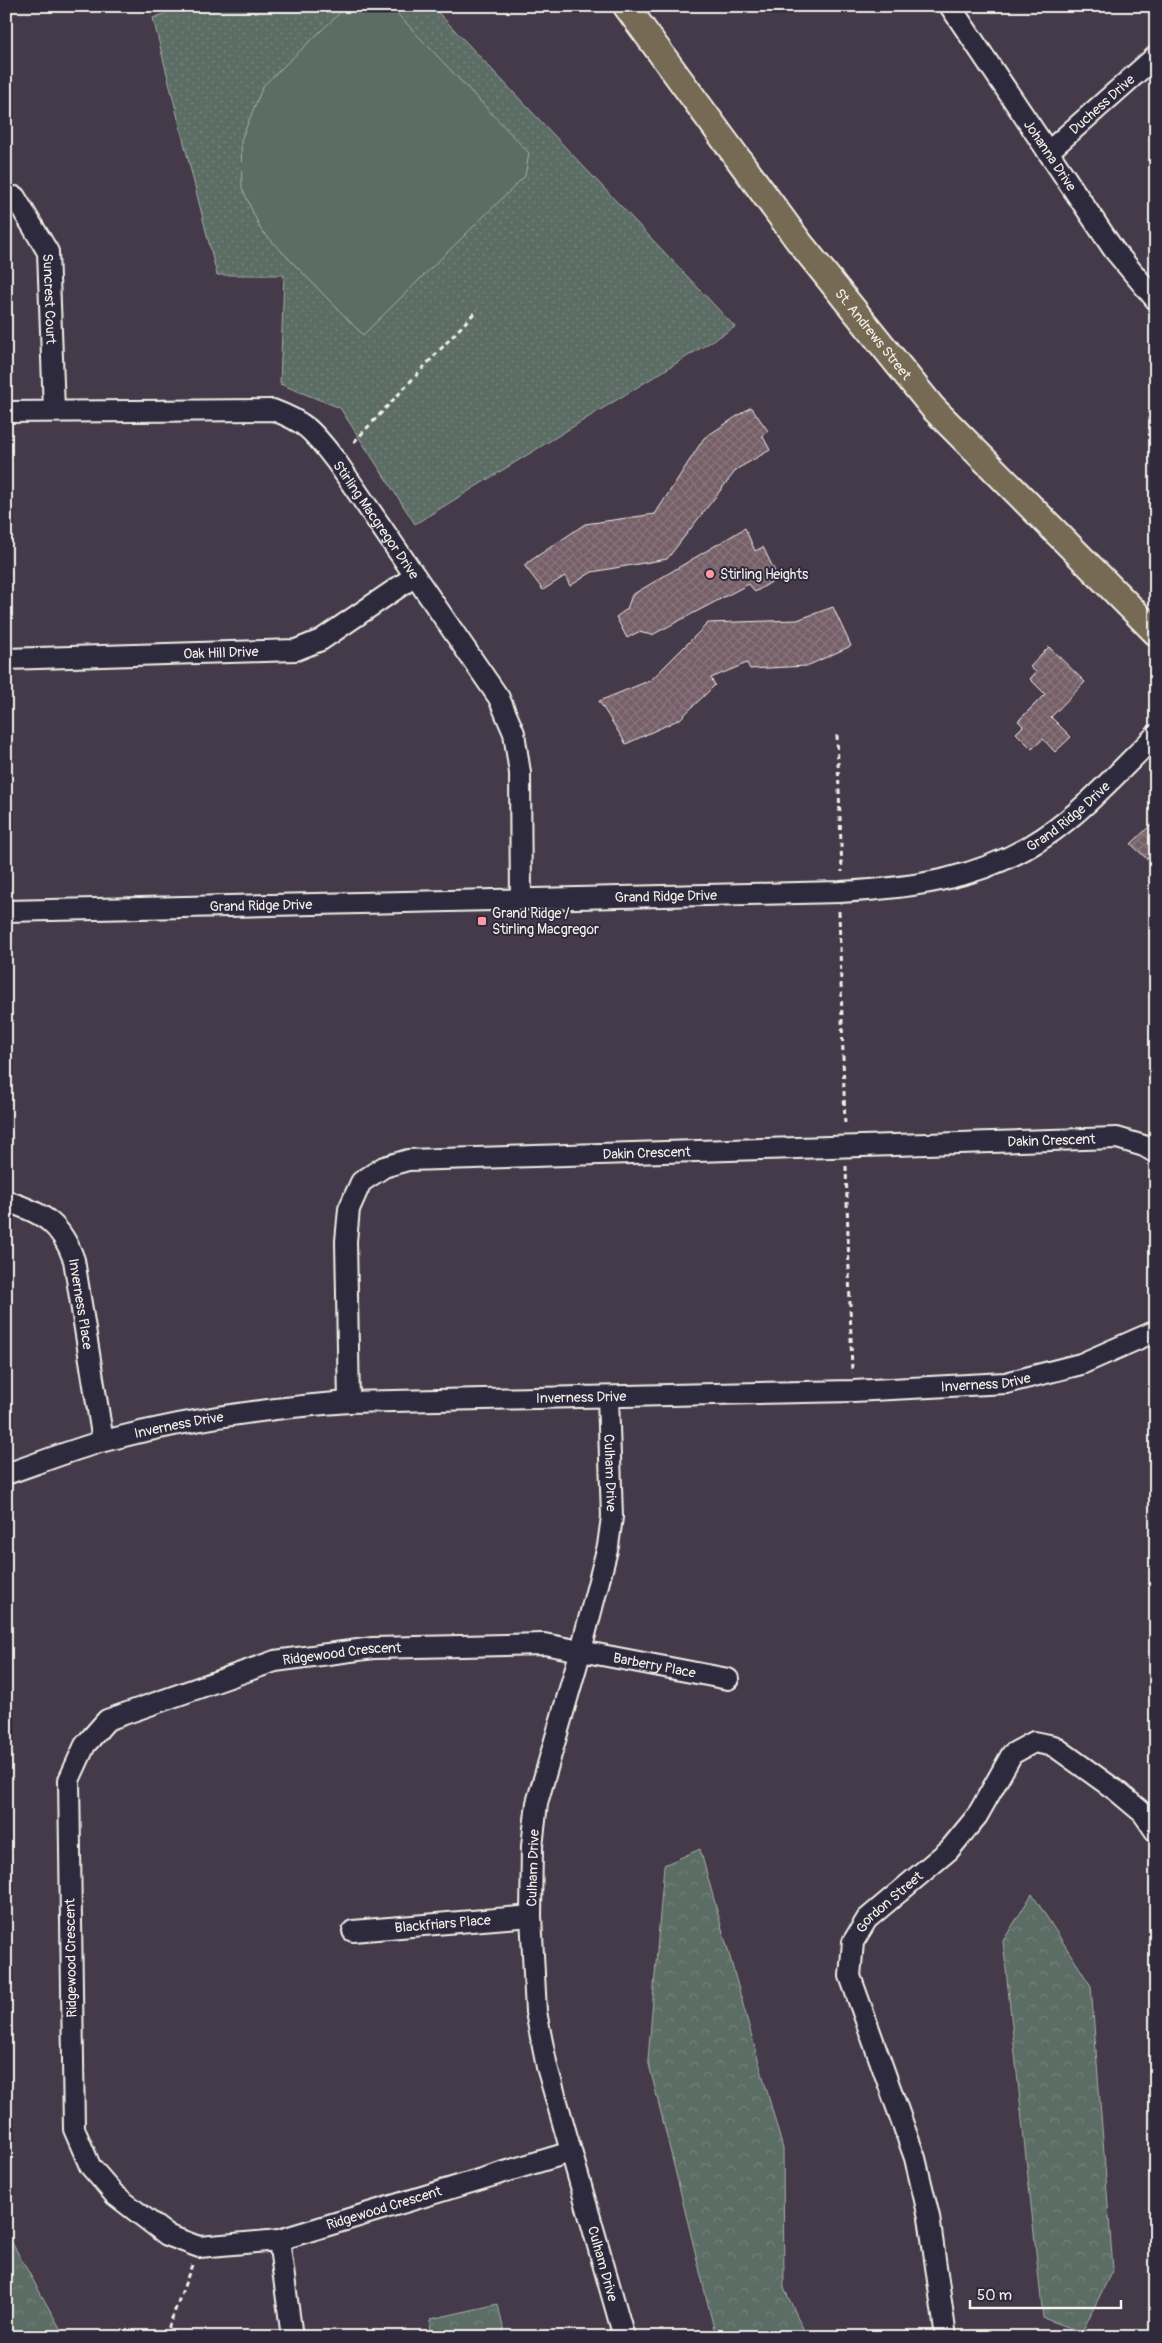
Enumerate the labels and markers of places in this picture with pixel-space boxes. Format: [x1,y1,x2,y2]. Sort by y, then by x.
place label: Stirling Heights [720,566,809,583]
marker: Stirling Heights [704,568,716,580]
place label: Grand Ridge / Stirling Macgregor [492,905,599,938]
marker: Grand Ridge / Stirling Macgregor [476,915,488,927]

